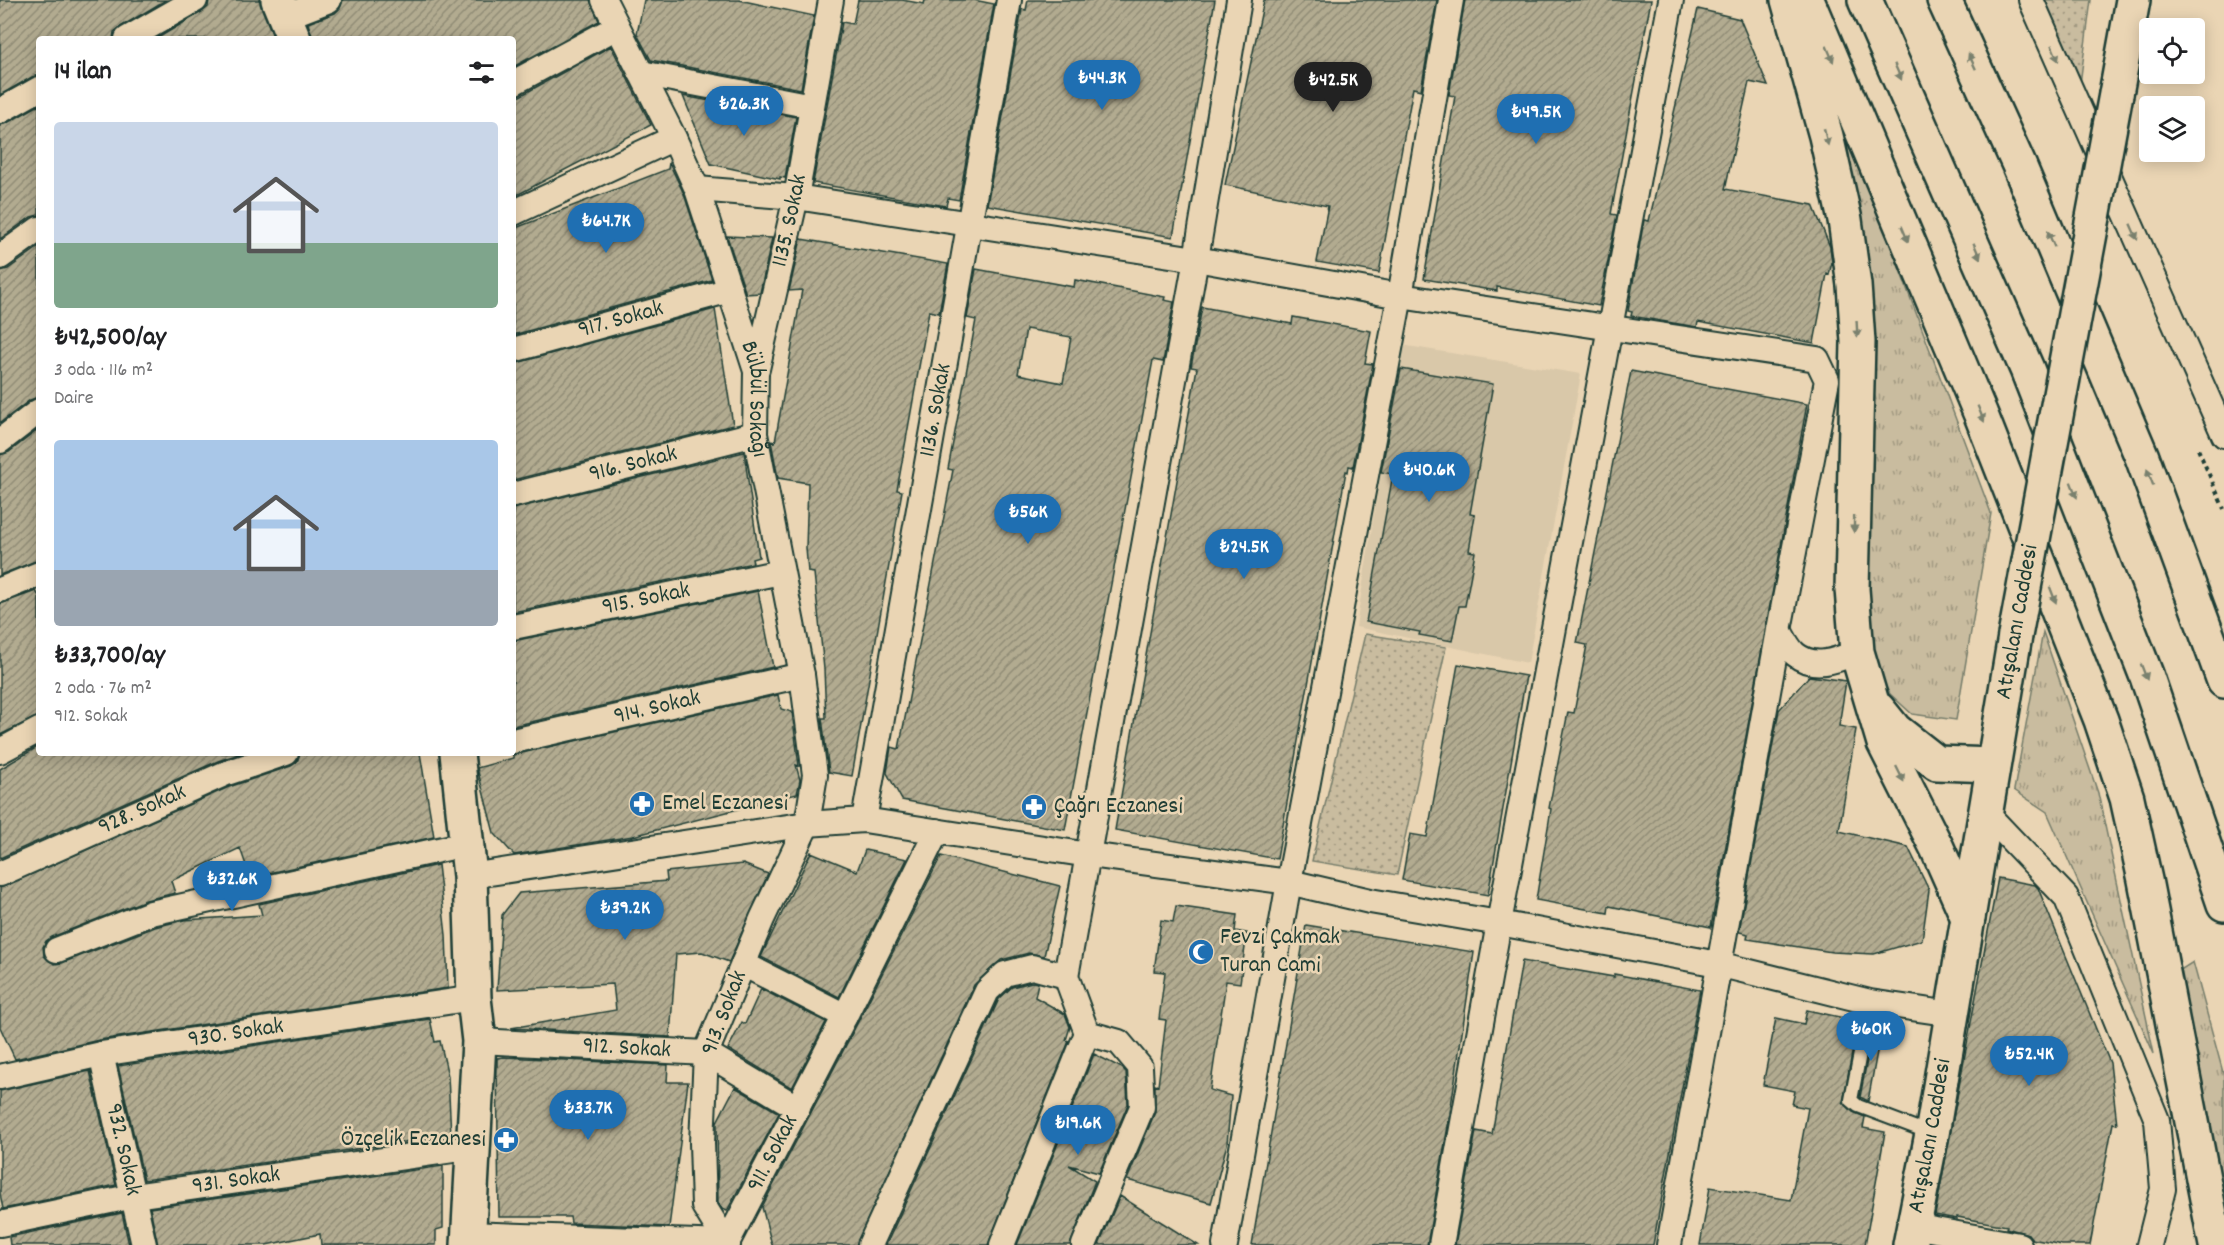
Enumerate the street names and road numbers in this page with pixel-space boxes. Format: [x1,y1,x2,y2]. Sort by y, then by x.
street label: 1135. Sokak [764,172,817,270]
street label: 917. Sokak [574,292,667,348]
street label: Bülbül Sokağı [730,337,776,460]
street label: 1136. Sokak [911,361,961,460]
street label: 916. Sokak [586,437,681,492]
street label: Atışalanı Caddesi [1988,542,2048,702]
street label: 915. Sokak [599,574,693,625]
street label: 914. Sokak [611,682,704,734]
street label: 928. Sokak [93,776,192,845]
street label: 913. Sokak [693,966,757,1060]
street label: 930. Sokak [186,1010,286,1058]
street label: 912. Sokak [582,1030,672,1068]
street label: Atışalanı Caddesi [1900,1056,1961,1216]
street label: 932. Sokak [96,1100,149,1199]
street label: 911. Sokak [739,1109,808,1198]
street label: 931. Sokak [190,1158,282,1204]

